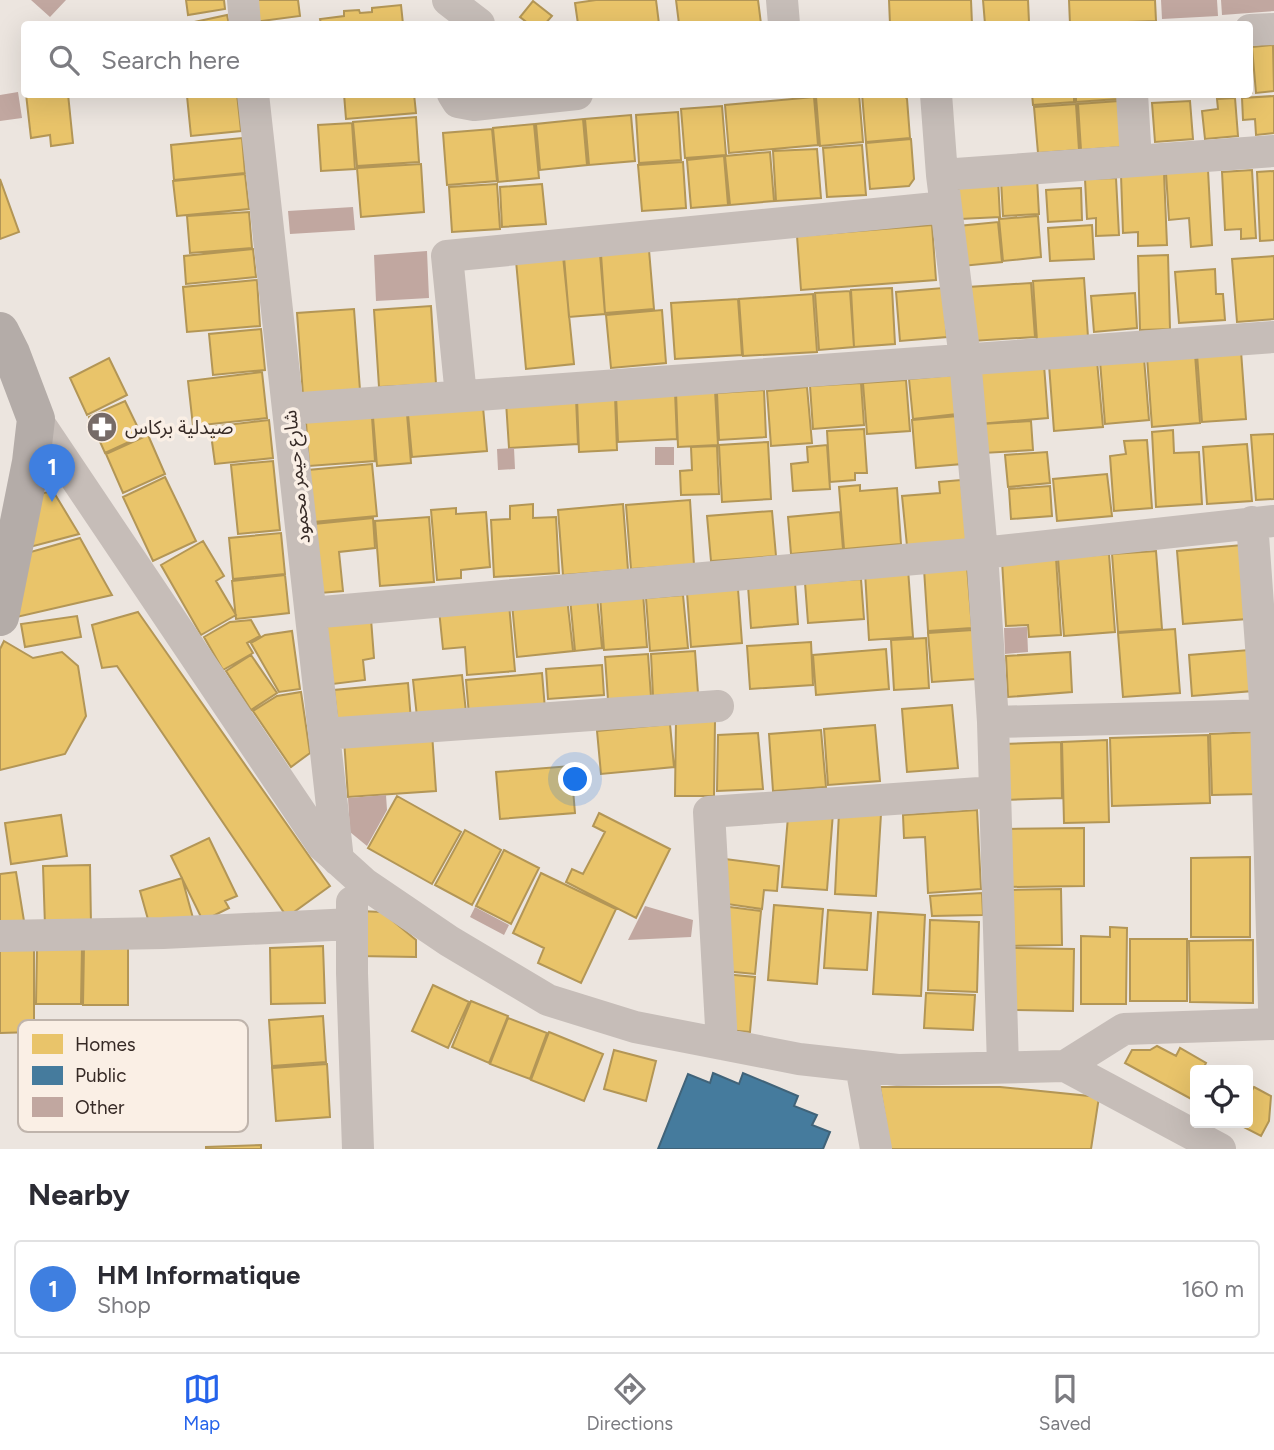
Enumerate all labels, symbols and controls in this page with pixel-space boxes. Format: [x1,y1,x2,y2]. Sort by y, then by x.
search box [21,21,1253,98]
icon: search [45,41,83,79]
text: Search here [101,44,240,76]
street label: شارع حيمر محمود [278,409,317,545]
pharmacy icon: صيدلية بركاس [85,410,119,444]
place label: صيدلية بركاس [125,416,234,439]
pin: 1 [29,444,75,502]
your location [558,762,592,796]
legend [18,1020,248,1132]
text: Homes [75,1033,136,1056]
text: Public [75,1064,127,1087]
map controls [1190,1065,1253,1128]
button: locate [1190,1065,1253,1128]
text: Other [75,1096,125,1119]
text: Nearby [28,1176,130,1213]
text: HM Informatique [97,1259,300,1291]
text: 1 [48,1275,58,1303]
text: 160 m [1181,1275,1244,1303]
text: Shop [97,1291,151,1319]
tab: Map [183,1370,221,1435]
tab: Directions [586,1370,673,1435]
tab: Saved [1039,1370,1091,1435]

